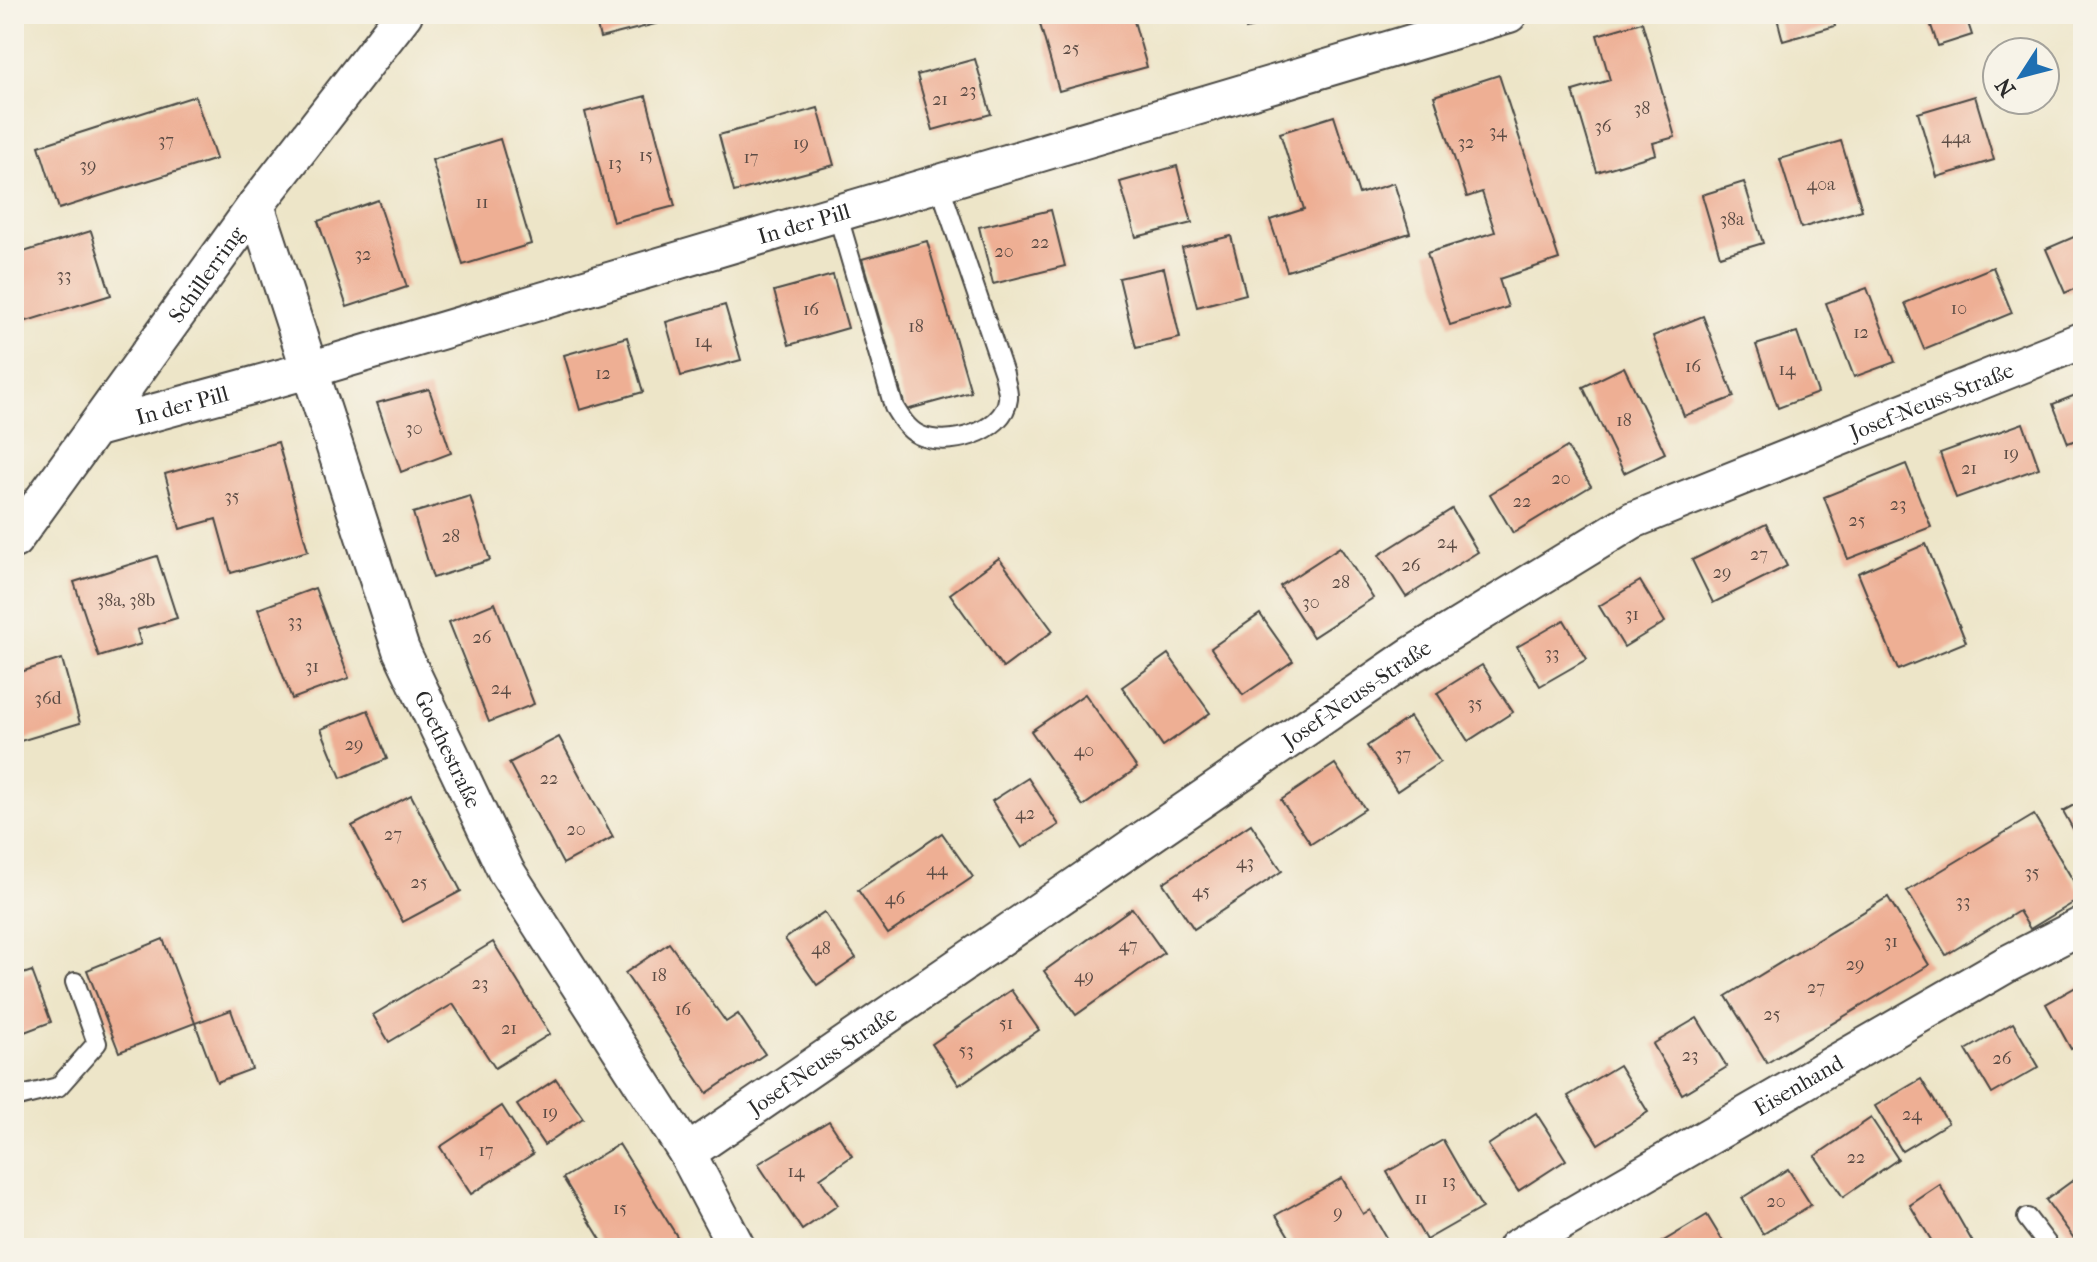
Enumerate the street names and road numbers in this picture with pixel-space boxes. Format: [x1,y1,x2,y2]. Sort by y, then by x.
street label: In der Pill [755,198,853,250]
street label: Schillerring [163,221,251,328]
street label: Josef-Neuss-Straße [1844,357,2018,447]
street label: In der Pill [133,381,231,431]
street label: Josef-Neuss-Straße [1276,634,1436,755]
street label: Goethestraße [408,687,486,813]
street label: Josef-Neuss-Straße [742,1001,902,1122]
street label: Eisenhand [1749,1049,1849,1122]

